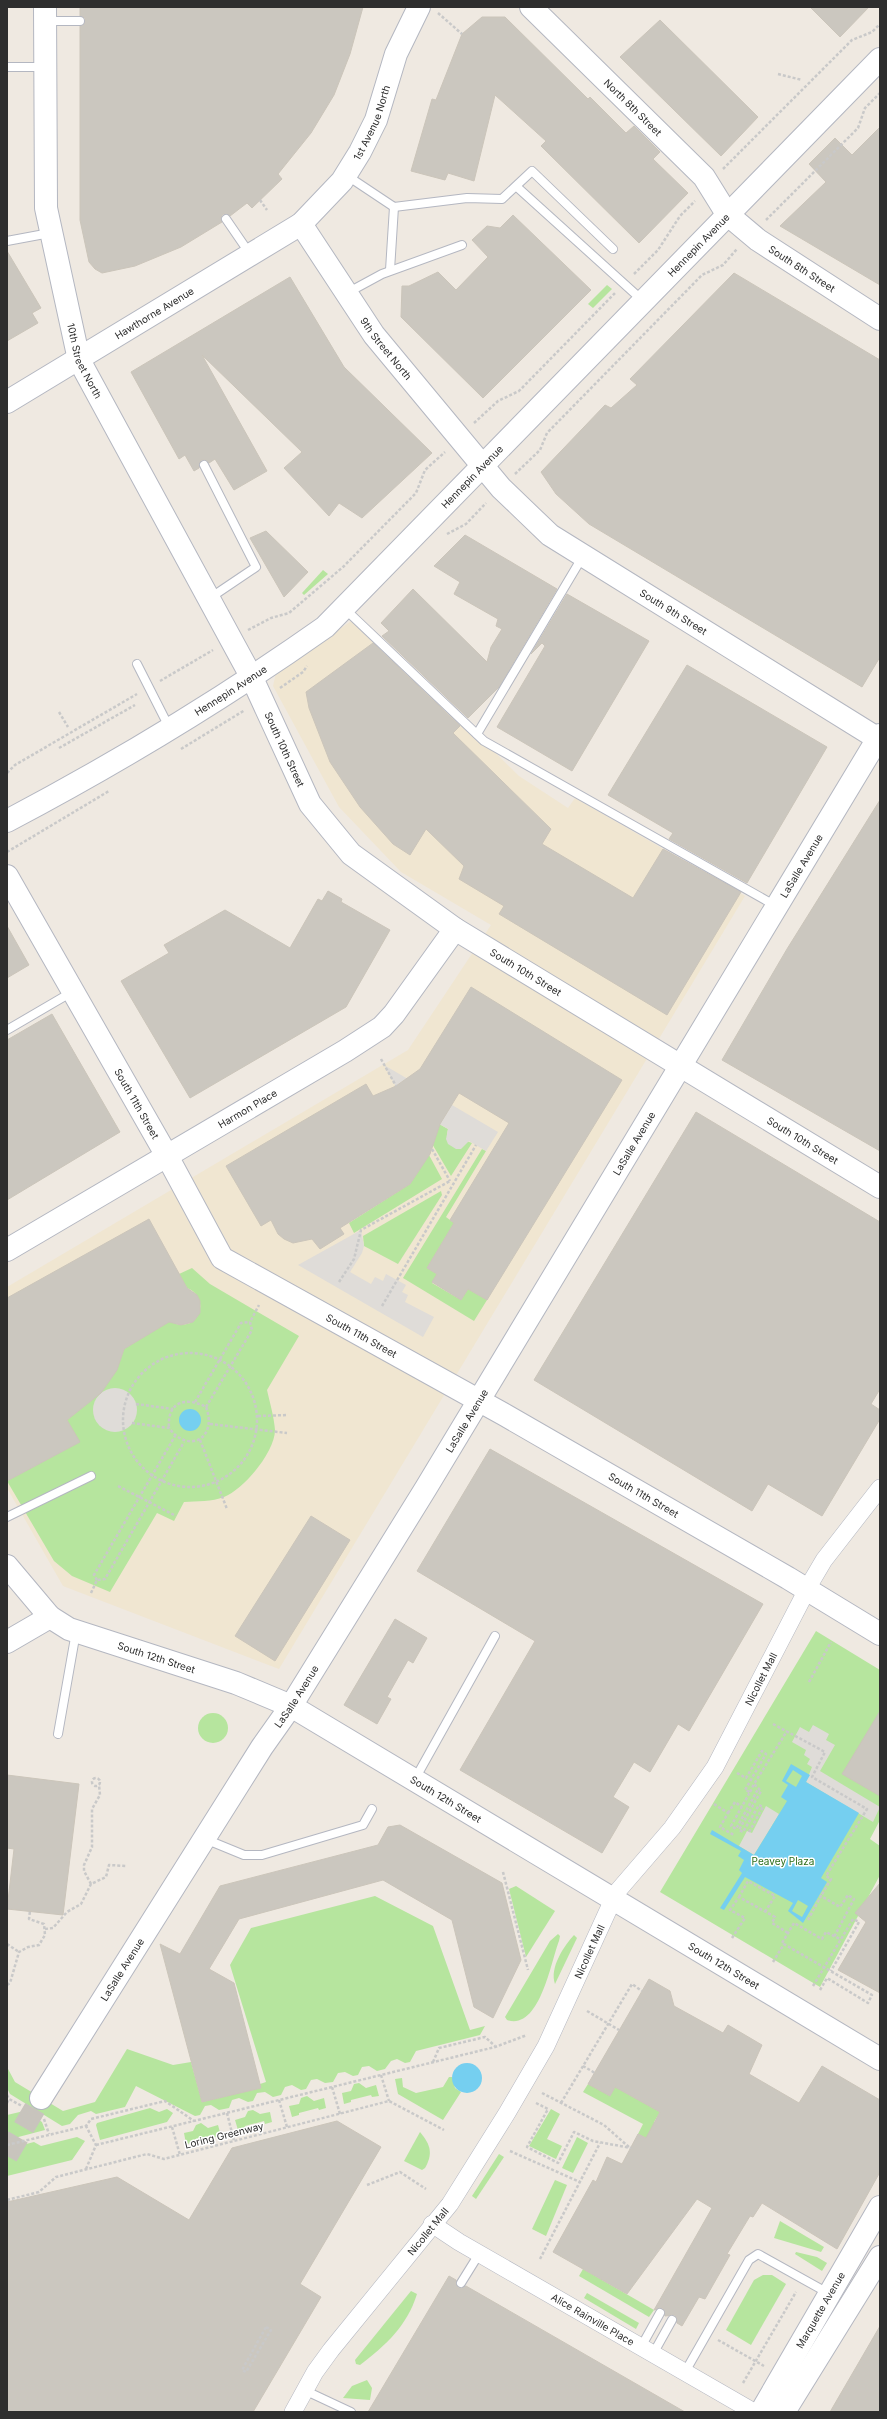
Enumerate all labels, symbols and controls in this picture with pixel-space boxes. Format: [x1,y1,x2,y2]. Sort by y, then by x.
street label: North 8th Street [602,76,665,139]
street label: 1st Avenue North [351,84,392,162]
street label: Hennepin Avenue [665,211,732,279]
street label: South 8th Street [766,243,838,295]
street label: Hawthorne Avenue [112,284,196,341]
street label: 9th Street North [358,315,415,382]
street label: 10th Street North [65,322,105,400]
street label: Hennepin Avenue [438,442,506,511]
street label: South 9th Street [638,586,710,638]
street label: Hennepin Avenue [192,663,269,718]
street label: South 10th Street [262,710,308,789]
street label: LaSalle Avenue [777,832,825,900]
street label: South 10th Street [488,946,564,999]
street label: South 11th Street [112,1066,162,1141]
street label: Harmon Place [216,1086,279,1130]
street label: LaSalle Avenue [610,1109,658,1177]
street label: South 10th Street [765,1114,841,1167]
street label: South 11th Street [324,1311,400,1360]
street label: LaSalle Avenue [443,1387,490,1455]
street label: South 11th Street [606,1470,681,1520]
street label: South 12th Street [116,1639,197,1676]
street label: Nicollet Mall [742,1650,779,1707]
street label: LaSalle Avenue [272,1663,321,1730]
street label: South 12th Street [408,1773,484,1825]
park label: Peavey Plaza [752,1855,814,1867]
street label: Nicollet Mall [572,1923,607,1980]
street label: LaSalle Avenue [98,1936,146,2003]
street label: South 12th Street [686,1940,762,1992]
street label: Loring Greenway [183,2119,265,2151]
street label: Nicollet Mall [405,2205,451,2258]
street label: Marquette Avenue [793,2270,847,2350]
street label: Alice Rainville Place [549,2291,637,2348]

